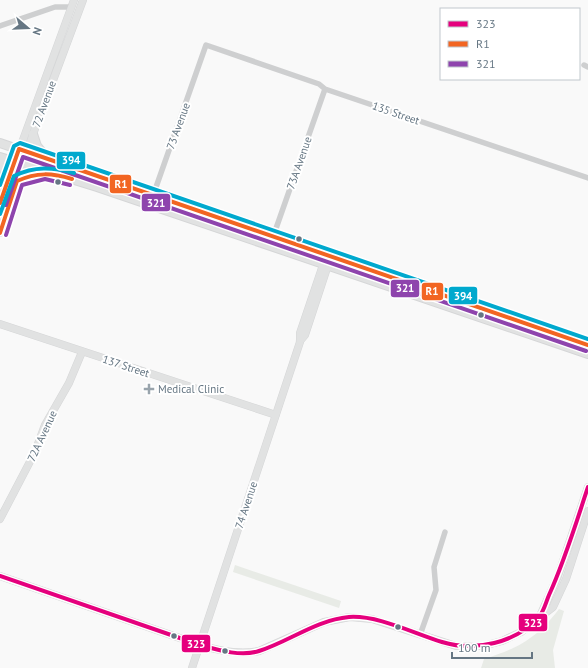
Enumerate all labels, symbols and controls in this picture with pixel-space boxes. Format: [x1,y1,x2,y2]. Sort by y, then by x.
north arrow [8,8,48,48]
legend [440,8,580,80]
text: 323 [476,16,496,31]
text: N [30,26,45,37]
text: R1 [476,36,490,51]
text: 321 [476,56,496,71]
street label: 72 Avenue [29,78,59,129]
street label: 135 Street [371,98,422,128]
street label: 73 Avenue [163,100,193,151]
street label: 73A Avenue [283,134,315,191]
line badge: 394 [56,151,86,170]
text: 394 [62,153,81,167]
line badge: R1 [109,174,132,194]
unlabelled marker [53,177,63,187]
text: R1 [115,177,127,191]
line badge: 321 [141,193,171,212]
text: 321 [147,196,165,210]
unlabelled marker [294,234,304,244]
line badge: 321 [390,279,420,298]
text: 321 [396,281,414,295]
line badge: R1 [421,282,444,301]
text: R1 [426,284,438,298]
line badge: 394 [448,286,478,305]
text: 394 [454,289,473,303]
unlabelled marker [476,310,486,320]
street label: 137 Street [101,352,151,380]
place label: Medical Clinic [158,382,224,396]
marker: Medical Clinic [143,383,155,395]
street label: 72A Avenue [24,408,60,464]
street label: 74 Avenue [232,479,260,530]
line badge: 323 [518,613,548,632]
text: 323 [524,616,542,630]
unlabelled marker [393,622,403,632]
unlabelled marker [169,631,179,641]
line badge: 323 [181,634,211,653]
scale bar [452,634,532,660]
text: 323 [187,637,205,651]
text: 100 m [458,640,491,655]
unlabelled marker [220,646,230,656]

